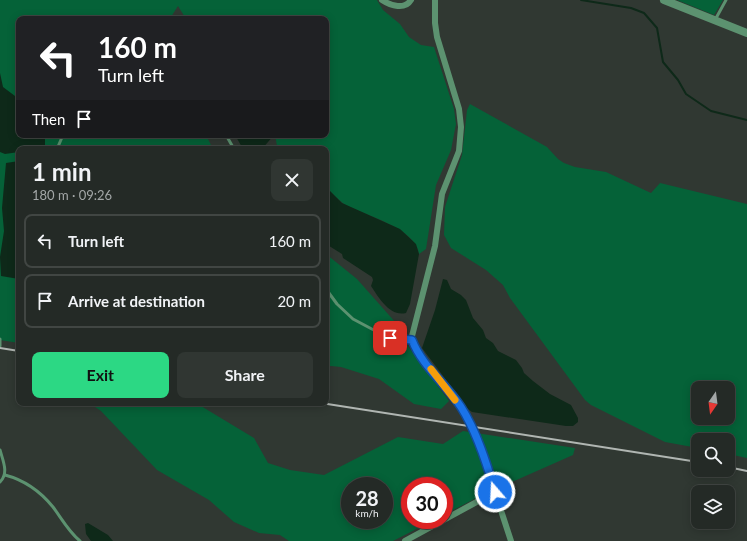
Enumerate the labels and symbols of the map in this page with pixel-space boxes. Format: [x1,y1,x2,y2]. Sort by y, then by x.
pin [373,321,407,355]
north arrow [691,381,735,425]
position arrow [474,471,516,513]
speed limit sign: 30 [401,477,453,529]

